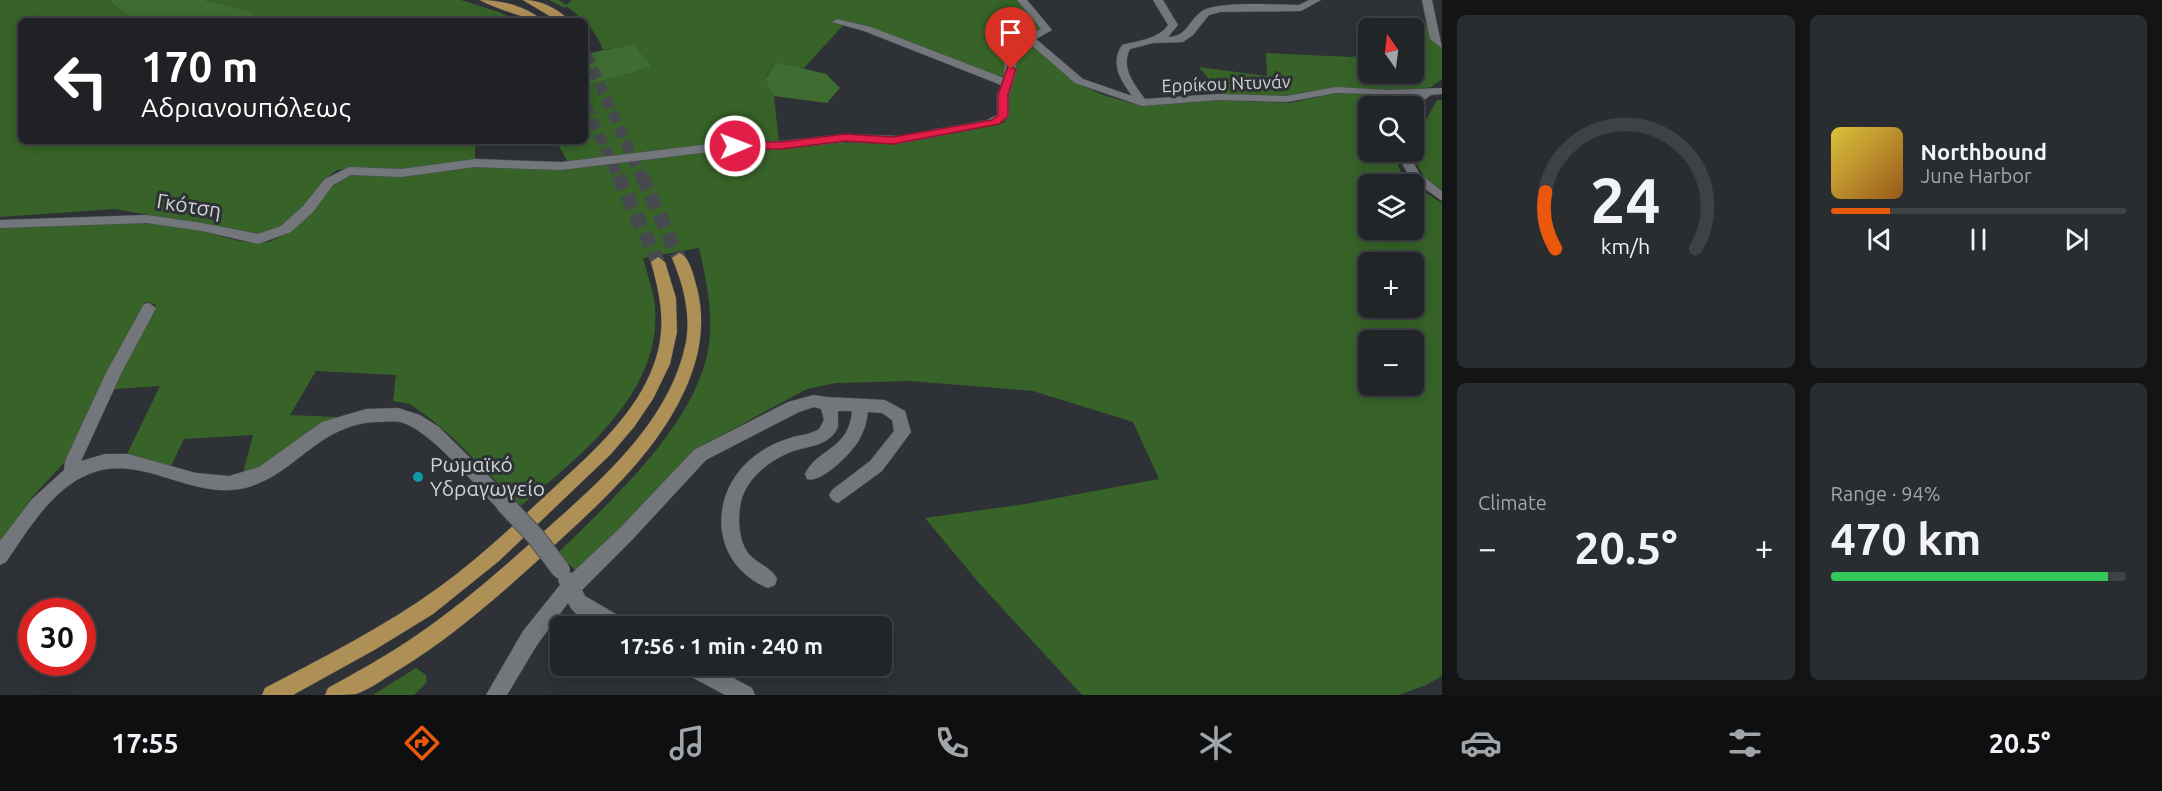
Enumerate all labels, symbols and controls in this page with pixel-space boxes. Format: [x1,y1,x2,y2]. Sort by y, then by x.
pin [985,7,1036,69]
icon: arrive [994,16,1027,49]
north arrow [1358,18,1424,84]
map controls [1358,18,1424,396]
icon: left [42,42,120,120]
text: 170 m [141,43,258,90]
street label: Ερρίκου Ντυνάν [1161,71,1291,95]
text: Αδριανουπόλεως [141,92,351,122]
button: search [1358,96,1424,162]
position arrow [703,114,767,178]
text: Northbound [1921,139,2047,164]
text: June Harbor [1921,164,2032,187]
text: 24 [1591,165,1661,235]
button: layers [1358,174,1424,240]
street label: Γκότση [155,188,223,222]
icon: previous [1863,223,1896,256]
icon: pause [1962,223,1995,256]
icon: next [2060,223,2093,256]
text: km/h [1601,234,1650,258]
button: + [1358,252,1424,318]
button: − [1358,330,1424,396]
place label: Ρωμαϊκό Υδραγωγείο [430,452,545,500]
marker: Ρωμαϊκό Υδραγωγείο [411,470,425,484]
text: Range · 94% [1831,482,1941,505]
text: Climate [1478,491,1547,514]
text: 470 km [1831,513,1981,564]
text: 20.5° [1574,522,1677,573]
text: − [1478,529,1497,566]
text: + [1755,529,1773,566]
speed limit sign: 30 [18,598,96,676]
text: 17:56 · 1 min · 240 m [619,633,823,658]
icon: directions [401,722,443,764]
icon: music [666,722,708,764]
icon: phone [931,722,973,764]
icon: climate [1195,722,1237,764]
icon: car [1460,722,1502,764]
icon: filters [1724,722,1766,764]
text: 17:55 [111,728,179,758]
text: 20.5° [1989,728,2051,758]

